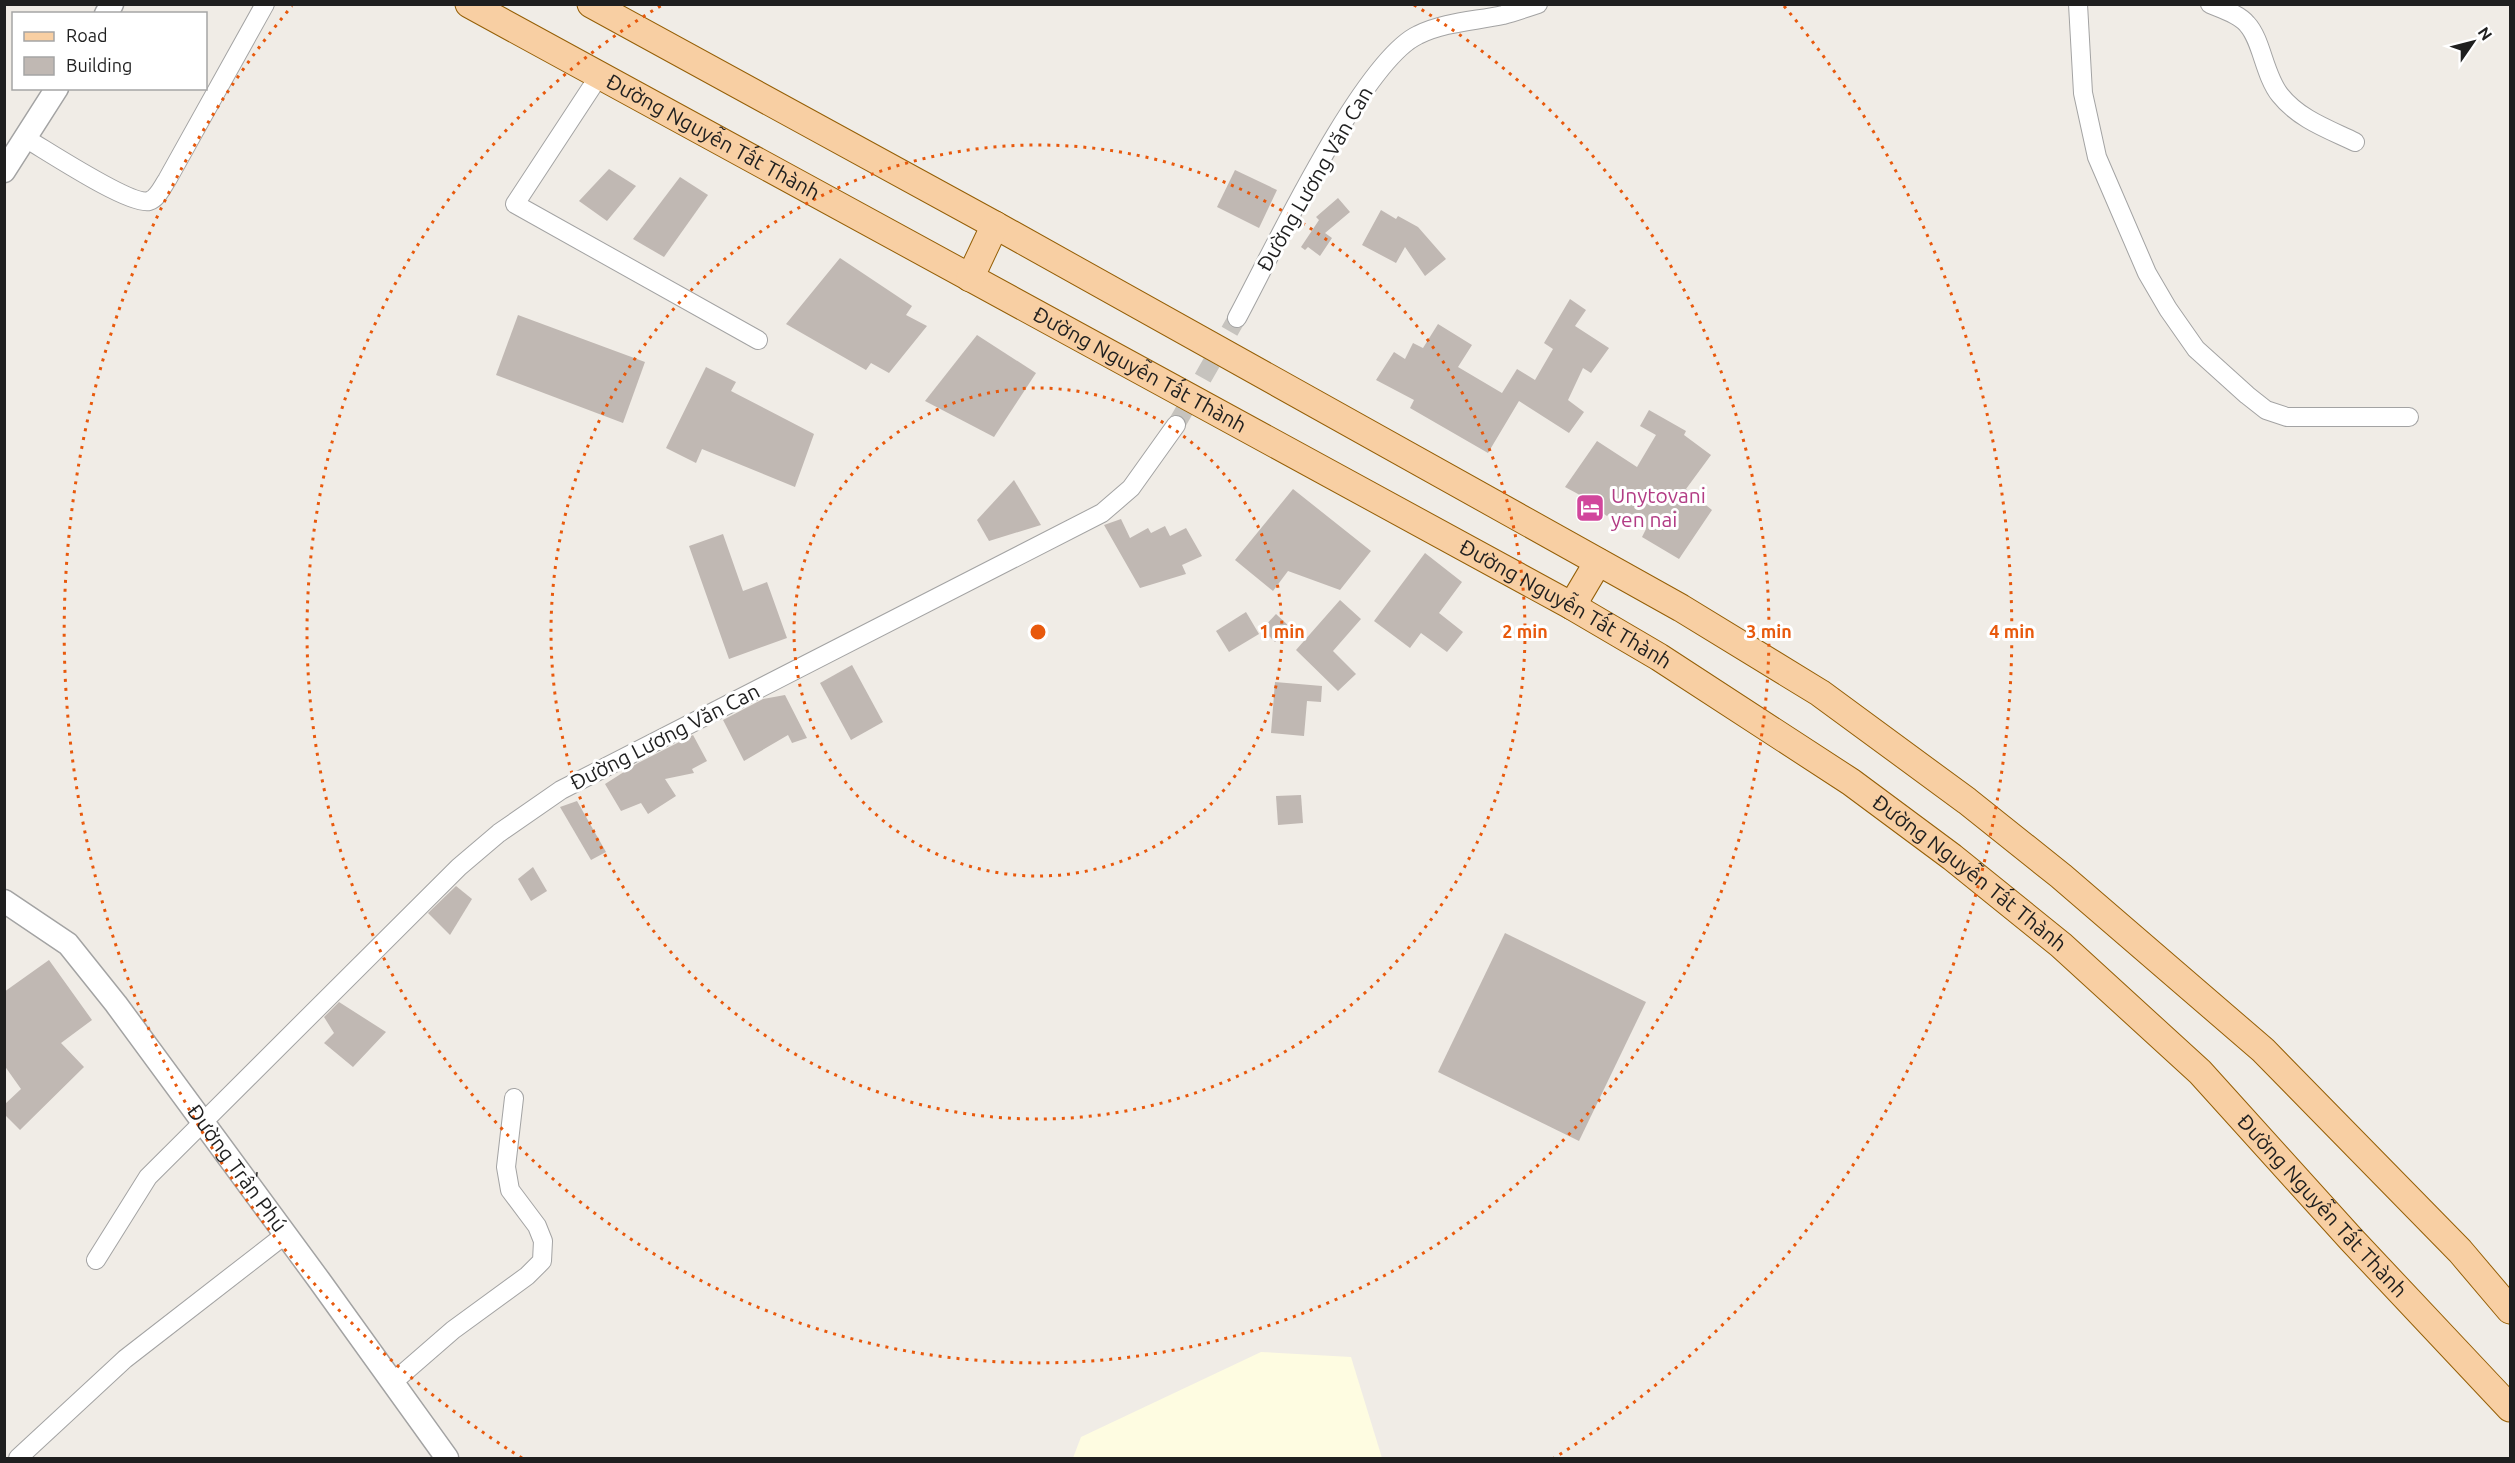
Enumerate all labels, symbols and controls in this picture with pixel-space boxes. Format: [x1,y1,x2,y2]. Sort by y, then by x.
legend [12,12,207,90]
north arrow [2443,12,2503,72]
text: N [2474,23,2496,43]
text: Road [66,25,108,45]
text: Building [66,55,132,75]
street label: Đường Nguyễn Tất Thành [603,68,824,204]
street label: Đường Lương Văn Can [1251,82,1377,275]
street label: Đường Nguyễn Tất Thành [1029,301,1251,437]
place label: Unytovani yen nai [1611,483,1706,531]
hotel icon: Unytovani yen nai [1574,492,1606,524]
street label: Đường Nguyễn Tất Thành [1456,534,1676,673]
text: 1 min [1259,621,1305,641]
text: 2 min [1502,621,1548,641]
text: 3 min [1746,621,1792,641]
text: 4 min [1989,621,2035,641]
centre of rings [1028,622,1048,642]
street label: Đường Lương Văn Can [566,678,763,794]
street label: Đường Nguyễn Tất Thành [1868,789,2072,956]
street label: Đường Trần Phú [183,1100,292,1236]
street label: Đường Nguyễn Tất Thành [2233,1109,2412,1302]

